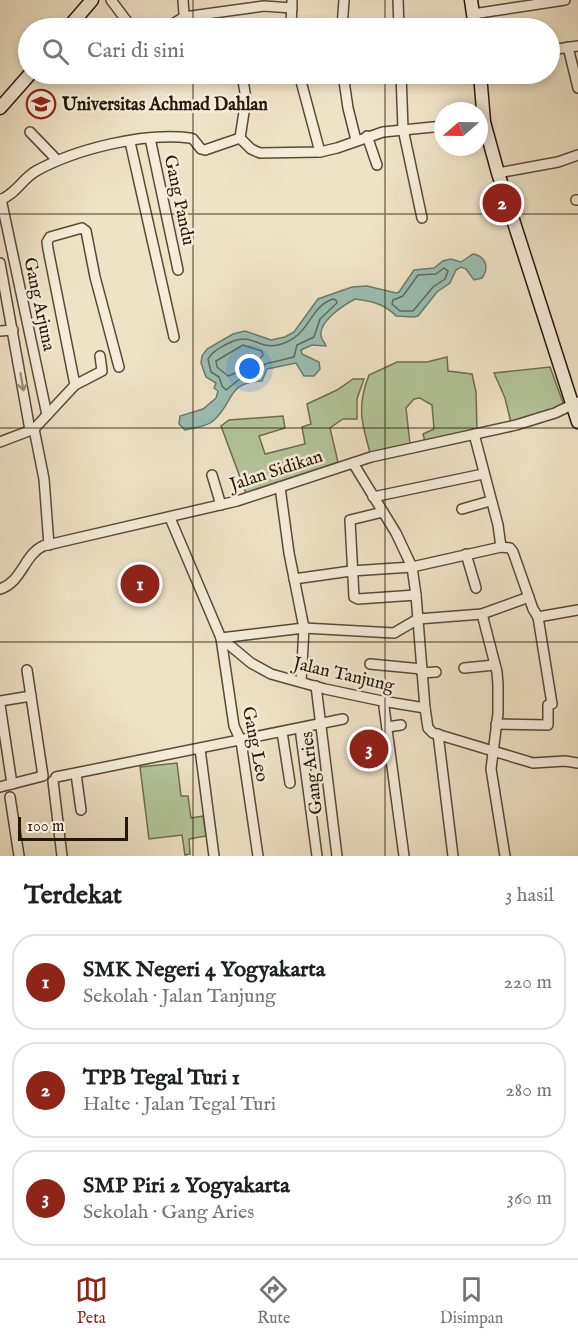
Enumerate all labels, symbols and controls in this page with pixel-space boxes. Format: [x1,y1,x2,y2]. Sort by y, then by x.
search box [18,18,560,84]
icon: search [39,35,72,68]
text: Cari di sini [87,37,185,65]
school or university icon: Universitas Achmad Dahlan [25,88,57,120]
place label: Universitas Achmad Dahlan [61,94,268,117]
north arrow [434,102,488,156]
street label: Gang Pandu [158,153,199,248]
pin: 2 [482,180,522,226]
street label: Gang Arjuna [17,255,60,353]
your location [235,354,264,383]
one-way arrow [17,372,28,392]
street label: Jalan Sidikan [225,445,326,498]
pin: 1 [120,562,160,606]
street label: Jalan Tanjung [289,652,397,698]
street label: Gang Leo [236,705,273,784]
pin: 3 [350,726,388,771]
street label: Gang Aries [296,730,329,816]
scale bar [18,814,128,842]
text: 100 m [27,817,64,837]
text: Terdekat [24,879,122,912]
text: 3 hasil [505,883,554,908]
text: SMK Negeri 4 Yogyakarta [83,956,325,984]
text: 1 [42,970,49,995]
text: 220 m [504,970,552,995]
text: Sekolah · Jalan Tanjung [83,984,276,1009]
text: TPB Tegal Turi 1 [83,1064,240,1092]
text: 2 [41,1078,50,1103]
text: 280 m [505,1078,552,1103]
text: Halte · Jalan Tegal Turi [83,1092,276,1117]
text: SMP Piri 2 Yogyakarta [83,1172,290,1200]
text: 3 [42,1186,49,1211]
text: 360 m [506,1186,552,1211]
text: Sekolah · Gang Aries [83,1200,254,1225]
tab: Peta [75,1273,108,1329]
tab: Rute [257,1273,290,1329]
tab: Disimpan [440,1273,503,1329]

